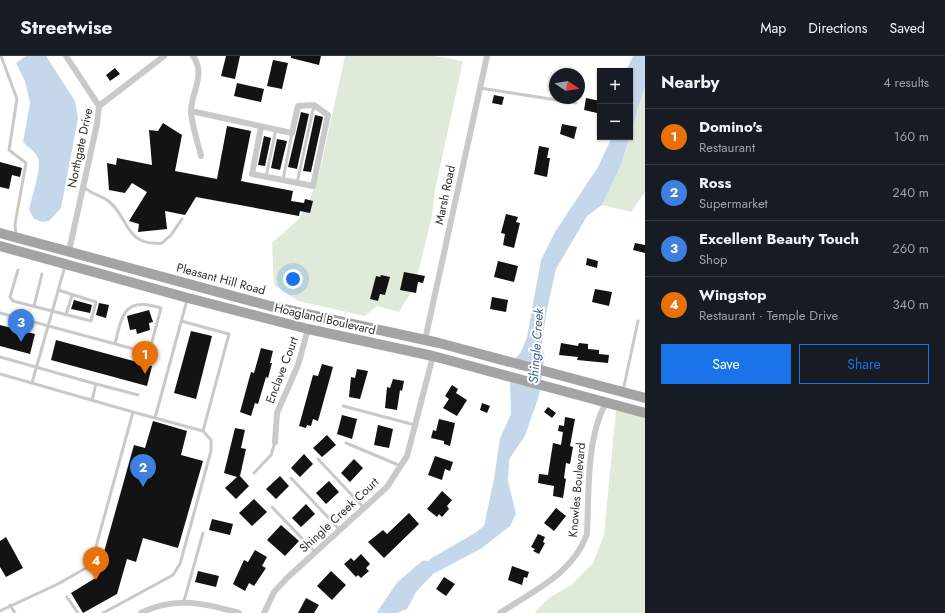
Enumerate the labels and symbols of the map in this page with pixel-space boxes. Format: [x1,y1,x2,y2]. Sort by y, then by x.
north arrow [549,68,585,104]
street label: Northgate Drive [63,106,97,190]
street label: Marsh Road [430,164,460,226]
street label: Pleasant Hill Road [175,258,267,300]
your location [283,269,303,289]
street label: Hoagland Boulevard [273,299,377,339]
water label: Shingle Creek [524,307,548,384]
pin: 3 [8,309,34,342]
street label: Enclave Court [261,334,303,406]
pin: 1 [132,341,158,374]
street label: Knowles Boulevard [564,442,590,538]
pin: 2 [130,454,156,487]
street label: Shingle Creek Court [295,473,383,557]
pin: 4 [83,547,109,580]

